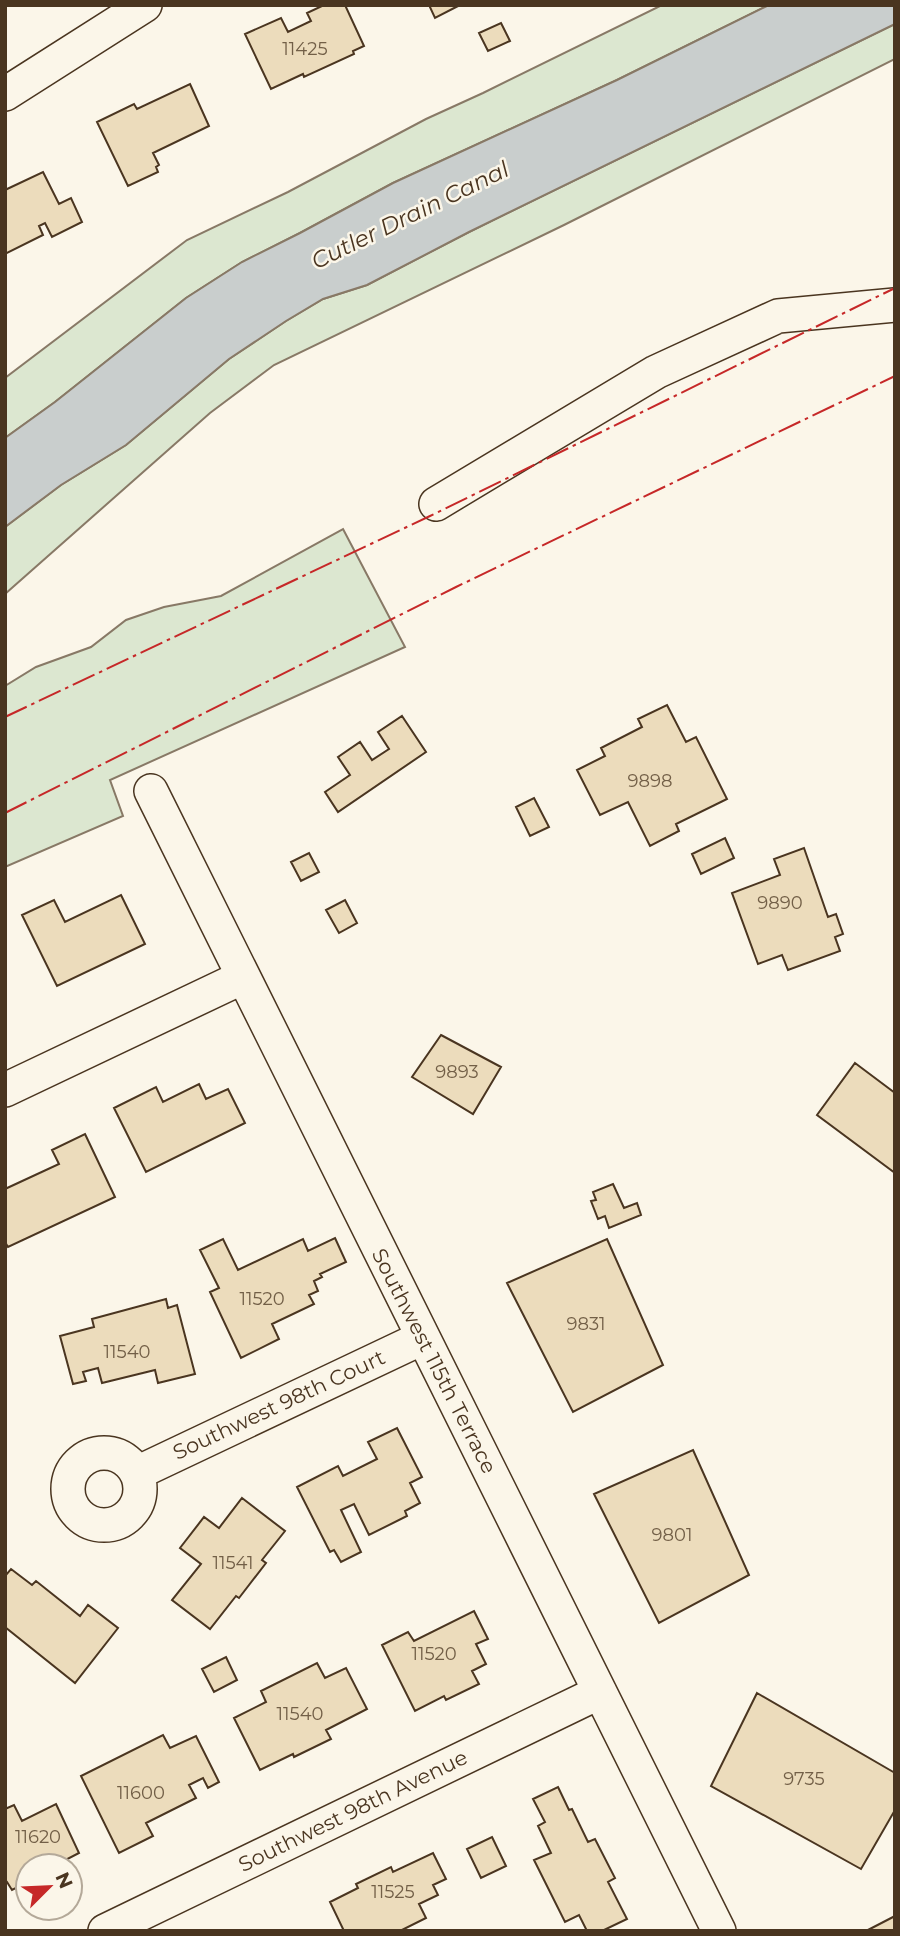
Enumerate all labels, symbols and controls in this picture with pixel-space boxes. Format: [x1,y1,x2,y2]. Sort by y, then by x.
house number: 11425 [282,38,328,60]
water label: Cutler Drain Canal [307,155,514,275]
house number: 9898 [628,770,672,792]
house number: 9890 [757,892,803,914]
house number: 9893 [435,1061,479,1083]
street label: Southwest 115th Terrace [367,1244,502,1477]
house number: 11520 [239,1288,285,1310]
house number: 9831 [566,1313,606,1335]
house number: 11540 [104,1341,151,1363]
street label: Southwest 98th Court [169,1344,389,1465]
house number: 9801 [652,1524,692,1546]
house number: 11541 [212,1552,254,1574]
house number: 11520 [411,1643,457,1665]
house number: 11540 [277,1703,324,1725]
street label: Southwest 98th Avenue [234,1744,471,1877]
house number: 9735 [783,1768,825,1790]
house number: 11600 [117,1782,165,1804]
house number: 11620 [15,1826,61,1848]
north arrow [14,1852,84,1922]
text: N [50,1869,78,1892]
house number: 11525 [371,1881,415,1903]

